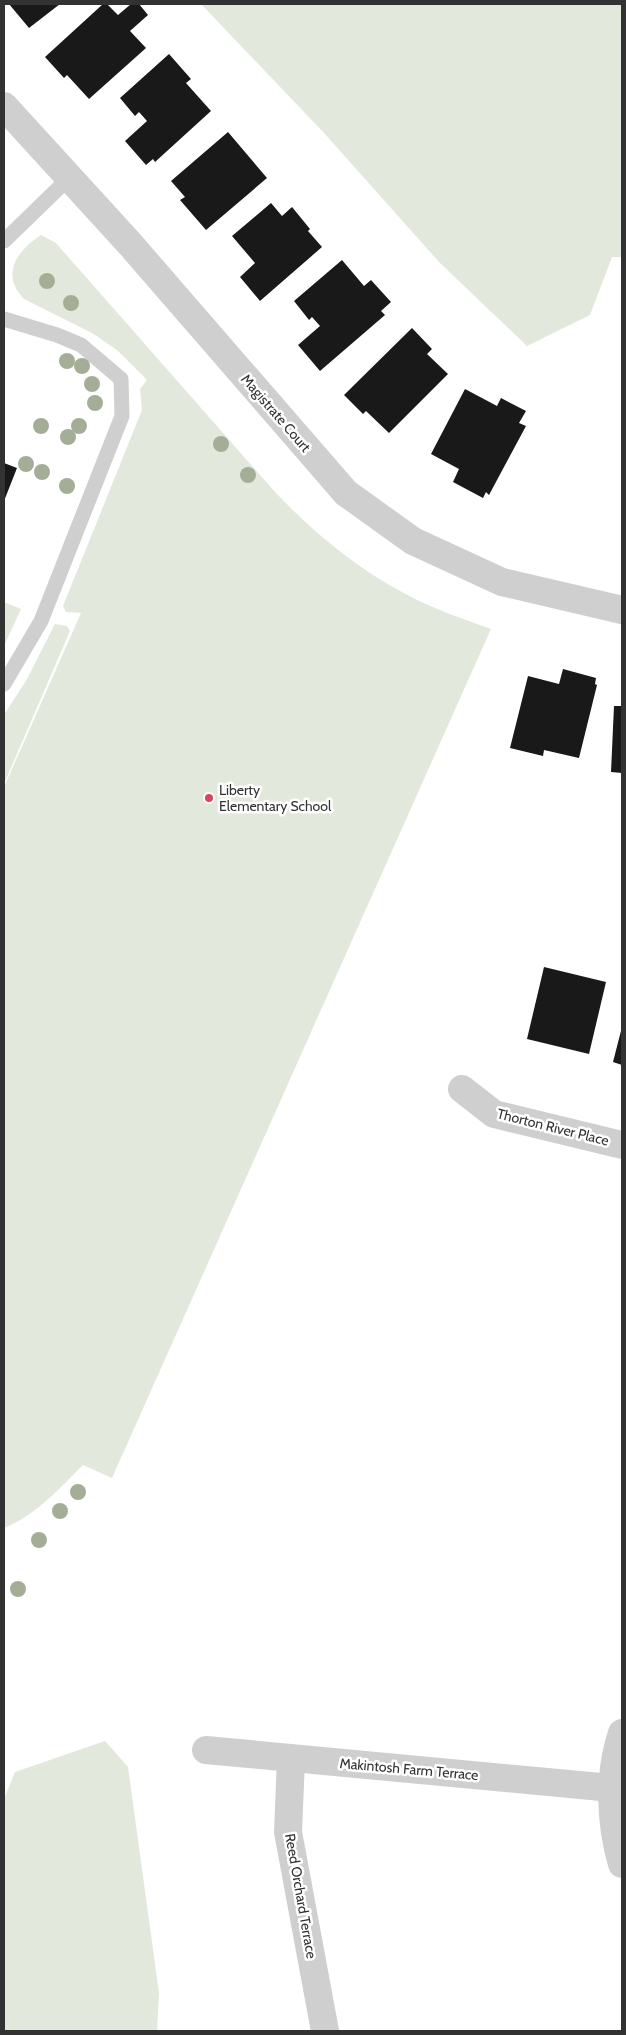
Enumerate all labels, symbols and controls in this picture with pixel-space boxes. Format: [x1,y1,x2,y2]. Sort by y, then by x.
street label: Magistrate Court [237,370,315,456]
place label: Liberty Elementary School [219,781,332,815]
marker: Liberty Elementary School [203,792,215,804]
street label: Thorton River Place [495,1104,611,1150]
street label: Makintosh Farm Terrace [339,1754,479,1784]
street label: Reed Orchard Terrace [281,1832,321,1960]

